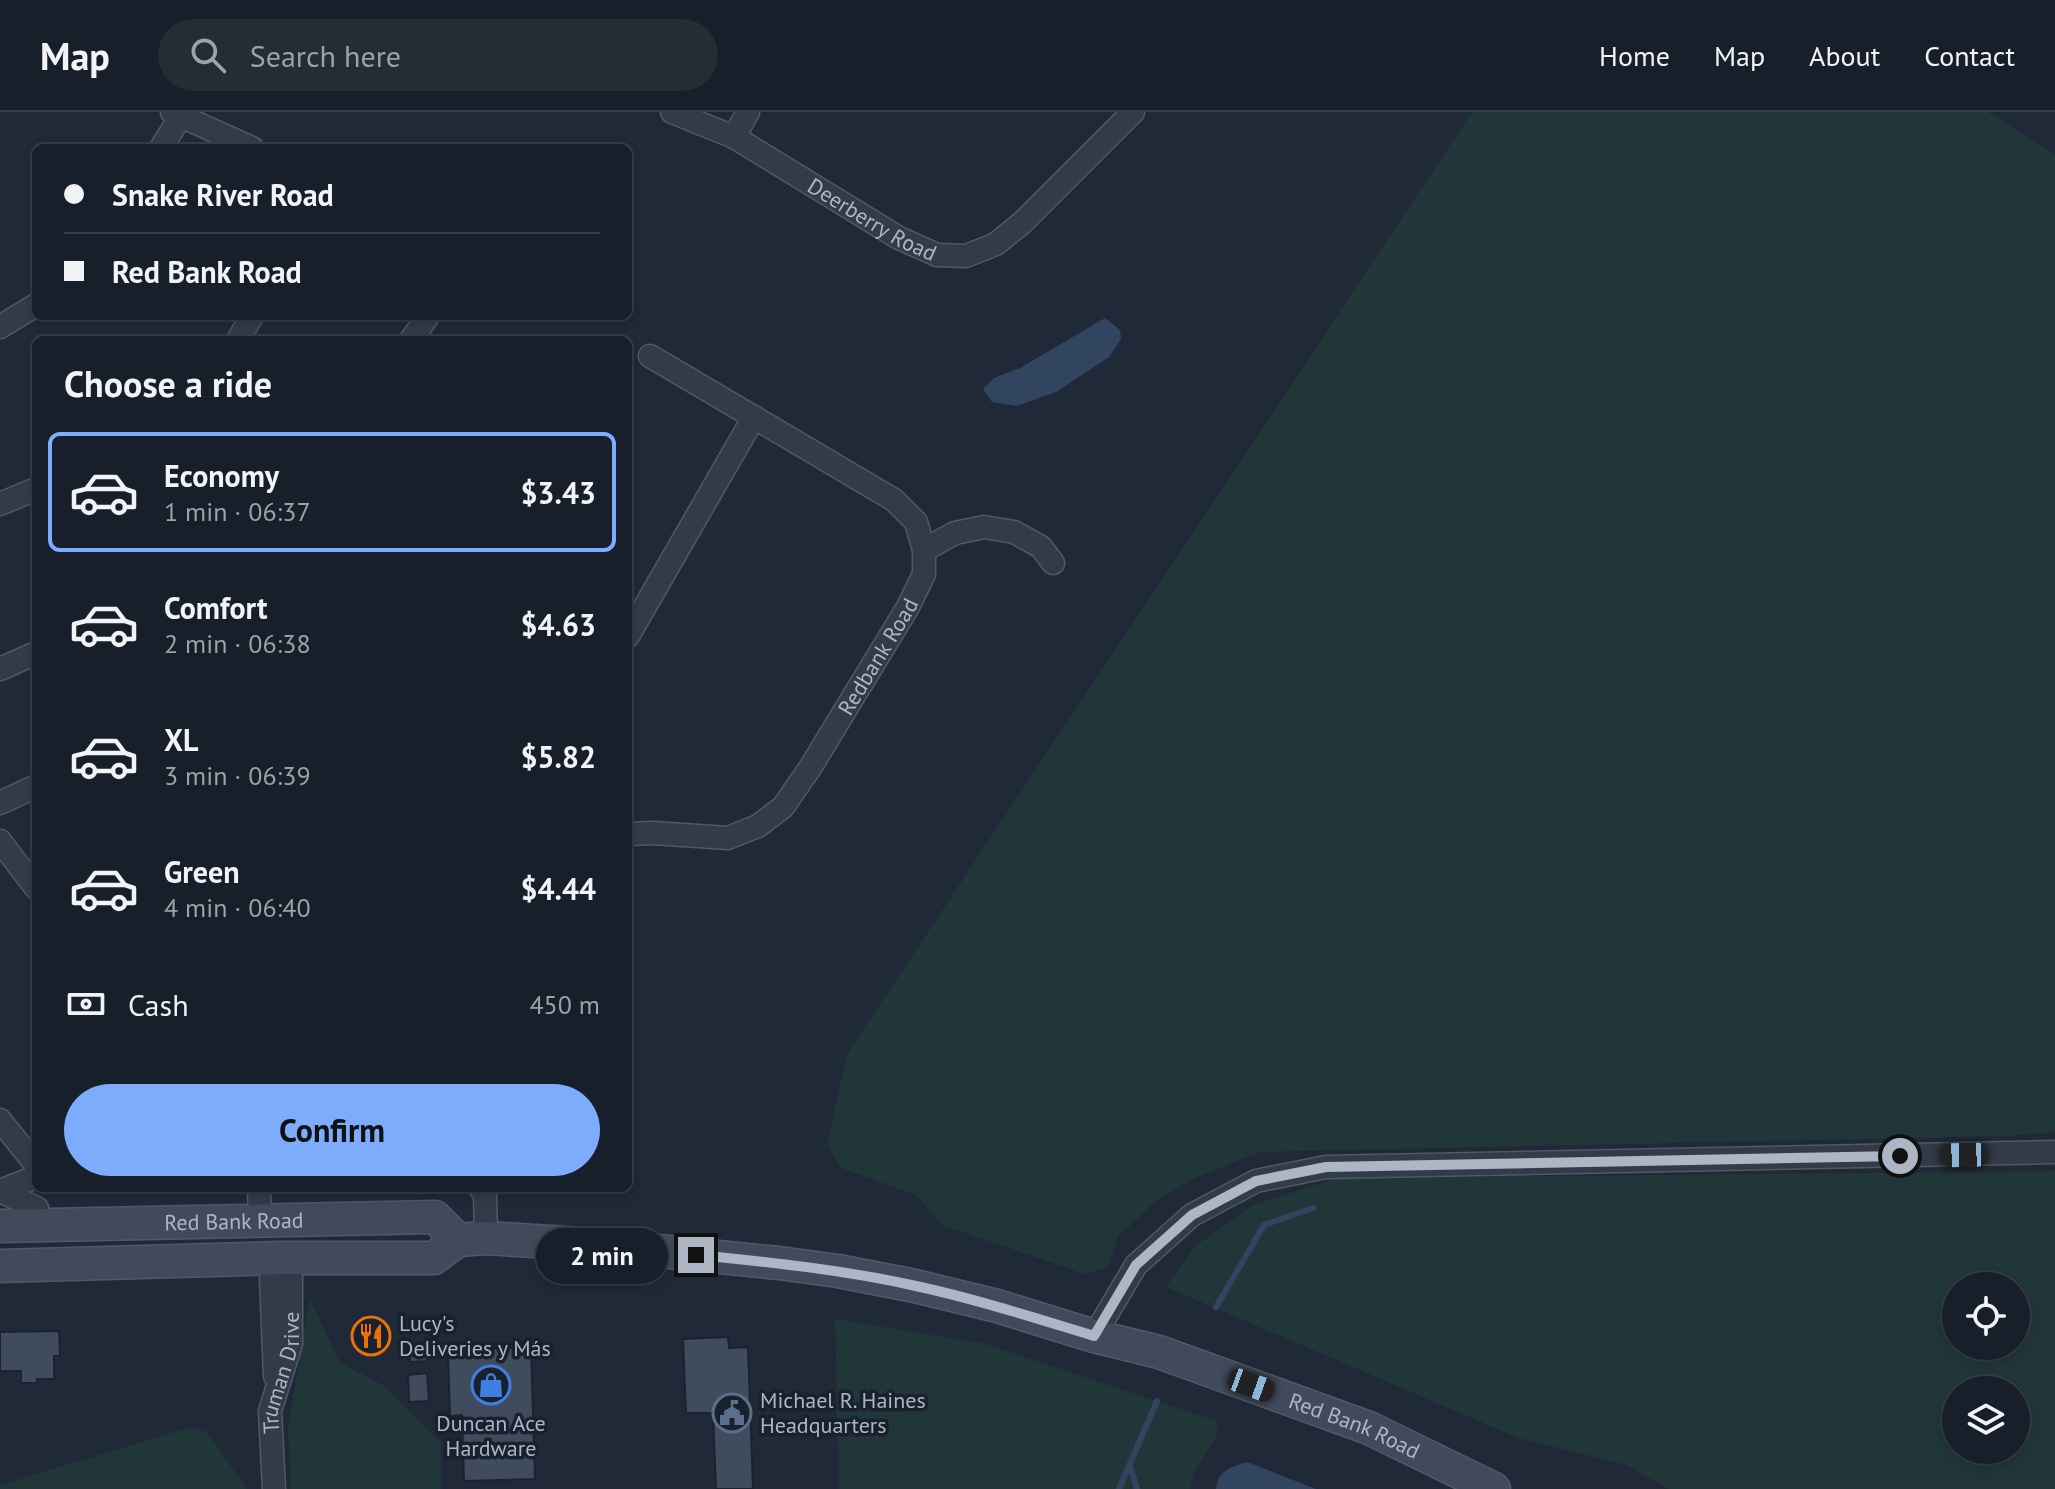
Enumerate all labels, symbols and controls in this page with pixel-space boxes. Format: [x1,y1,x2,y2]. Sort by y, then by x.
search box [158,19,718,91]
text: Map [40,31,110,80]
icon: search [186,33,230,77]
text: Search here [250,36,401,75]
text: Home [1599,37,1670,74]
text: Map [1714,37,1765,74]
text: About [1809,37,1880,74]
text: Contact [1924,37,2015,74]
street label: Deerberry Road [803,172,941,267]
text: Snake River Road [112,175,334,214]
text: Red Bank Road [112,252,302,291]
text: Choose a ride [64,360,272,407]
icon: car [68,456,140,528]
text: Economy [164,456,279,495]
text: $3.43 [521,473,596,512]
text: 1 min · 06:37 [164,495,311,528]
icon: car [68,588,140,660]
text: Comfort [164,588,267,627]
street label: Redbank Road [832,593,924,720]
text: $4.63 [521,605,596,644]
text: 2 min · 06:38 [164,627,311,660]
icon: car [68,720,140,792]
text: XL [164,720,198,759]
text: $5.82 [521,737,596,776]
text: 3 min · 06:39 [164,759,311,792]
icon: car [68,852,140,924]
text: Green [164,852,239,891]
text: $4.44 [521,869,596,908]
text: 4 min · 06:40 [164,891,311,924]
icon: cash [64,982,108,1026]
text: Cash [128,985,189,1024]
text: 450 m [529,988,600,1021]
button: Confirm [64,1084,600,1176]
route start [1882,1138,1918,1174]
car [1940,1143,1988,1167]
street label: Red Bank Road [164,1206,304,1237]
callout: 2 min [536,1227,668,1283]
route end [678,1237,714,1273]
text: 2 min [570,1239,634,1272]
map controls [1942,1272,2030,1464]
button: locate [1942,1272,2030,1360]
place label: Lucy's Deliveries y Más [399,1309,551,1362]
street label: Truman Drive [255,1312,305,1434]
restaurant icon: Lucy's Deliveries y Más [350,1315,392,1357]
shop icon: Duncan Ace Hardware [470,1364,512,1406]
car [1224,1366,1278,1404]
button: layers [1942,1376,2030,1464]
place label: Michael R. Haines Headquarters [760,1386,926,1439]
street label: Red Bank Road [1285,1386,1425,1465]
public building icon: Michael R. Haines Headquarters [711,1392,753,1434]
place label: Duncan Ace Hardware [436,1409,546,1462]

